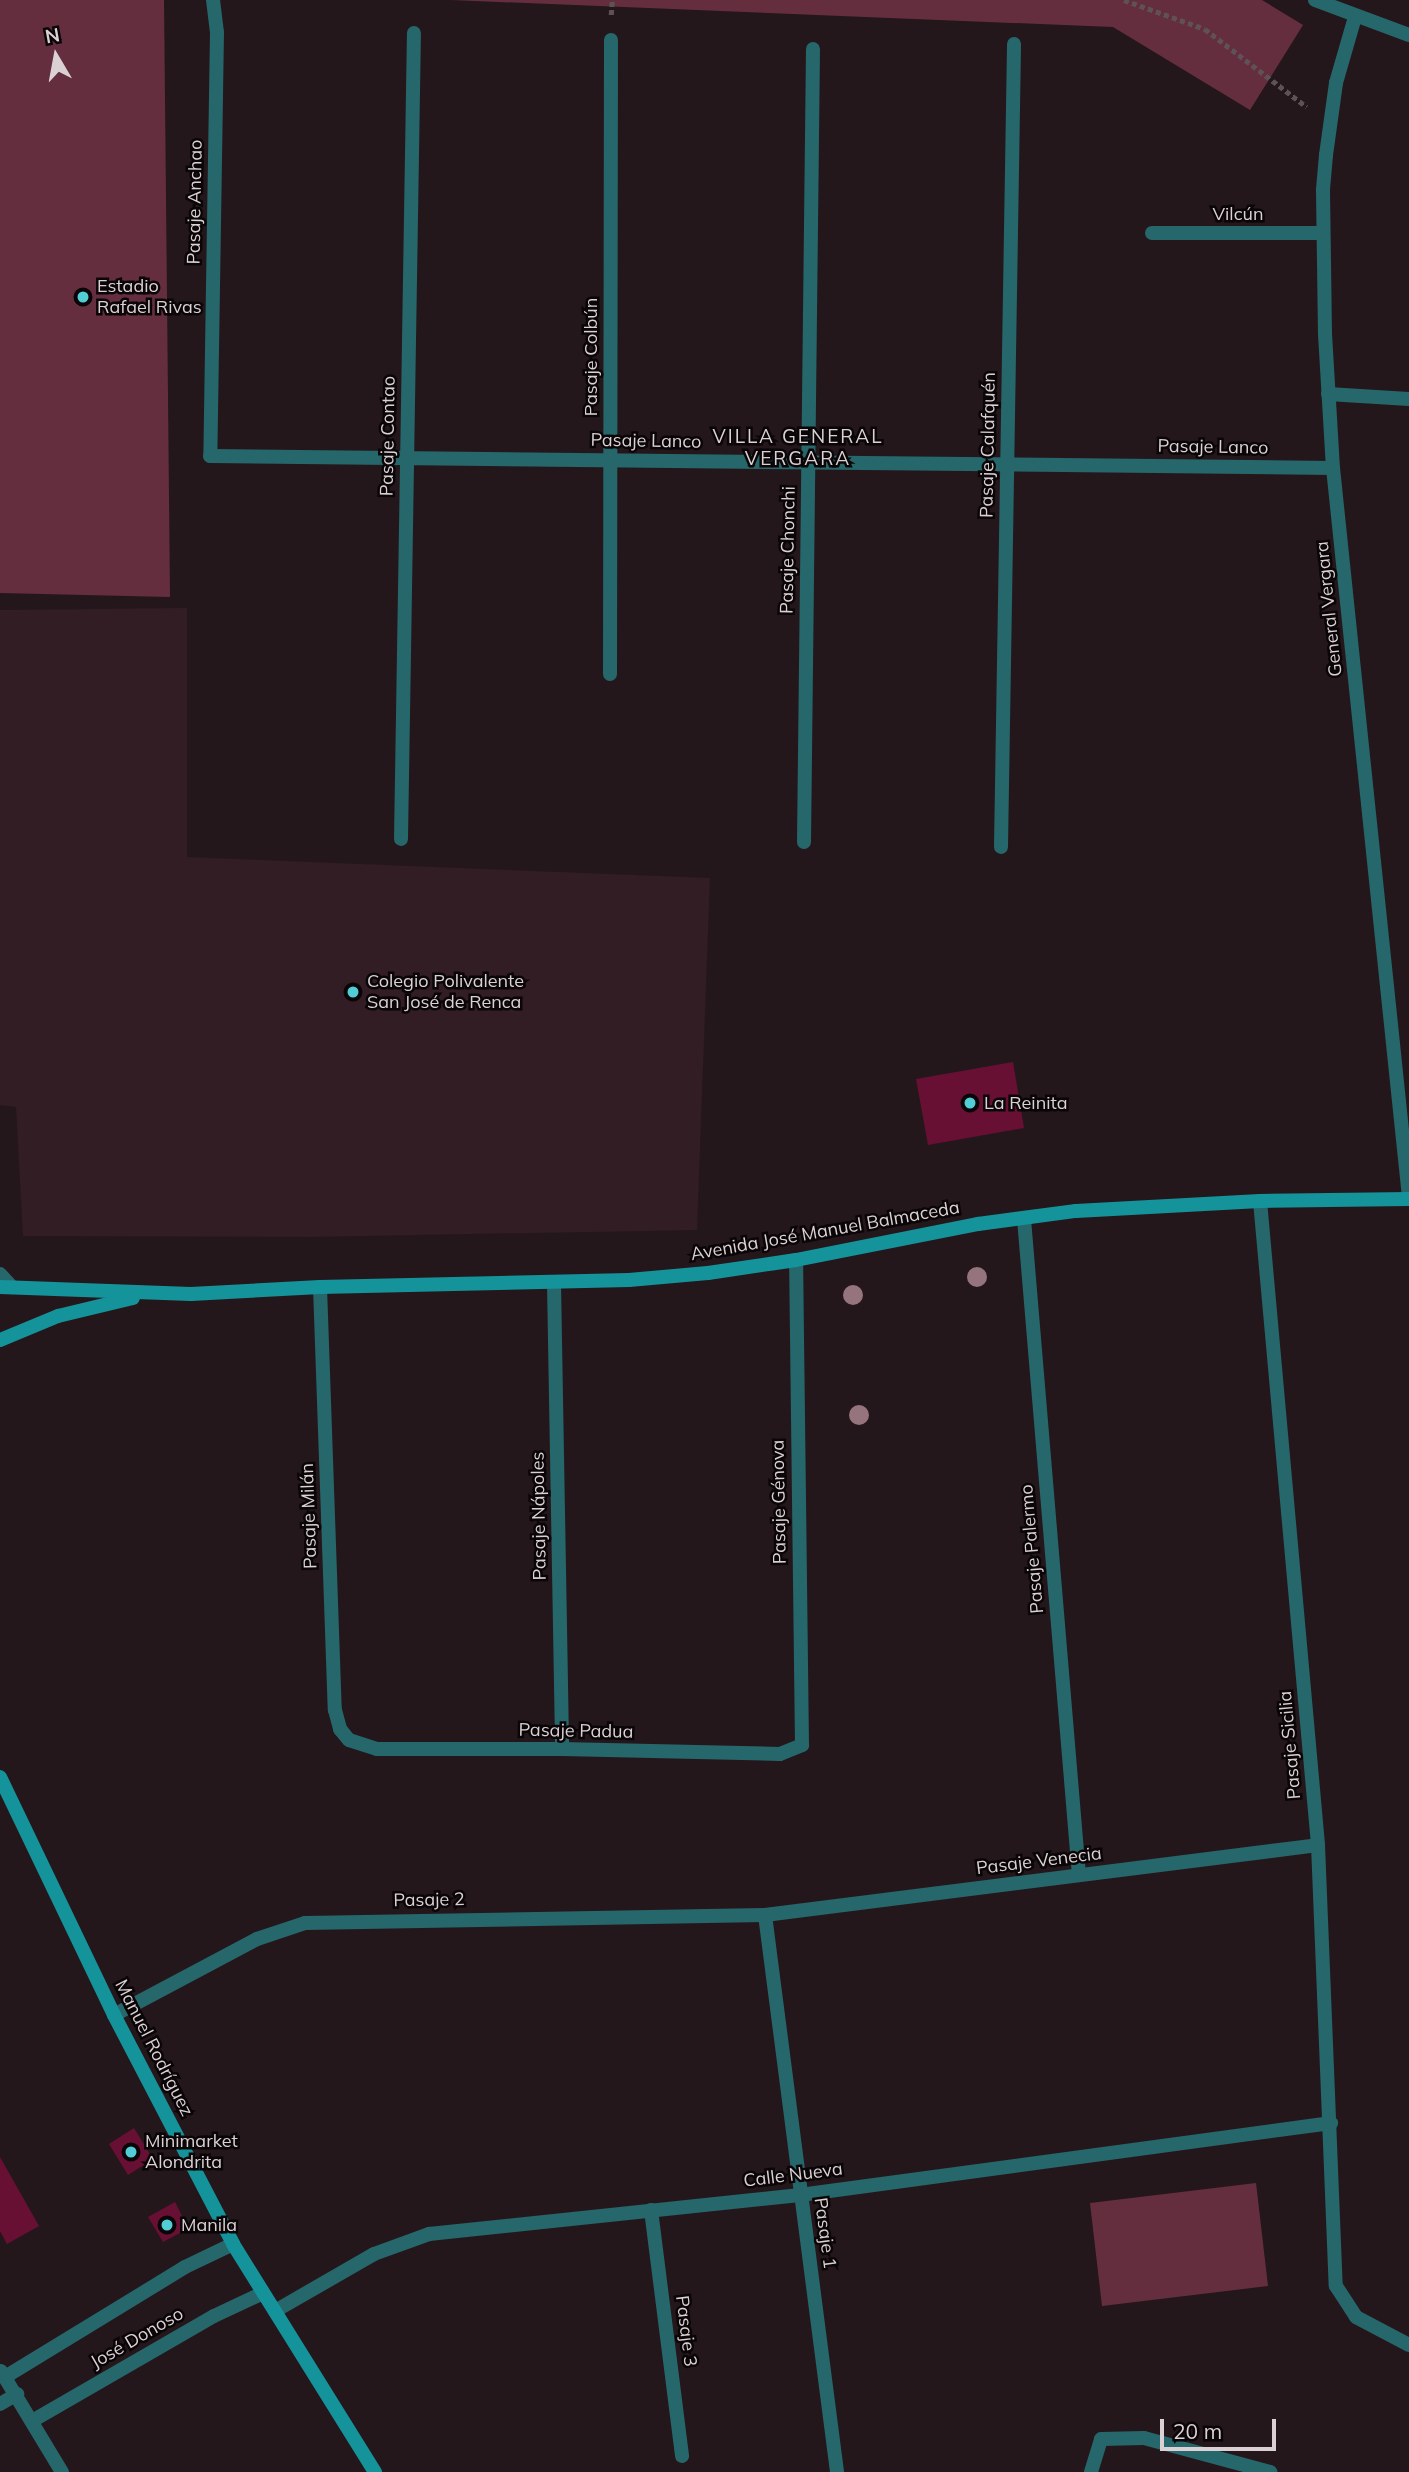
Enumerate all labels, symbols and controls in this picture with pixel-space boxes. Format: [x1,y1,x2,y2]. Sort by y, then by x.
north arrow [21,21,91,91]
text: N [43,22,62,48]
street label: Pasaje Anchao [183,139,207,265]
street label: Vilcún [1213,203,1263,225]
place label: Estadio Rafael Rivas [97,276,202,318]
marker: Estadio Rafael Rivas [75,289,91,305]
street label: Pasaje Colbún [580,298,602,416]
street label: Pasaje Calafquén [976,372,1000,518]
street label: Pasaje Contao [376,376,400,496]
district label: VILLA GENERAL VERGARA [714,426,882,470]
street label: Pasaje Lanco [590,429,702,453]
street label: Pasaje Lanco [1157,435,1269,459]
street label: Pasaje Chonchi [776,486,800,614]
street label: General Vergara [1311,540,1347,678]
place label: Colegio Polivalente San José de Renca [367,971,524,1014]
marker: Colegio Polivalente San José de Renca [345,984,361,1000]
place label: La Reinita [984,1092,1068,1114]
marker: La Reinita [962,1095,978,1111]
street label: Avenida José Manuel Balmaceda [689,1197,961,1265]
street label: Pasaje Génova [767,1440,791,1564]
street label: Pasaje Nápoles [527,1451,551,1581]
street label: Pasaje Milán [296,1463,322,1569]
street label: Pasaje Palermo [1016,1484,1048,1614]
street label: Pasaje Sicilia [1275,1690,1305,1800]
street label: Pasaje Padua [518,1719,634,1743]
street label: Pasaje Venecia [975,1843,1103,1879]
street label: Pasaje 2 [393,1889,465,1911]
street label: Manuel Rodríguez [110,1976,198,2120]
place label: Minimarket Alondrita [145,2131,238,2174]
marker: Minimarket Alondrita [123,2144,139,2160]
street label: Calle Nueva [742,2158,844,2192]
street label: Pasaje 1 [809,2196,841,2270]
place label: Manila [181,2214,237,2236]
marker: Manila [159,2217,175,2233]
street label: Pasaje 3 [671,2294,701,2368]
street label: José Donoso [87,2303,187,2373]
scale bar [1164,2406,1280,2450]
text: 20 m [1173,2418,1222,2444]

